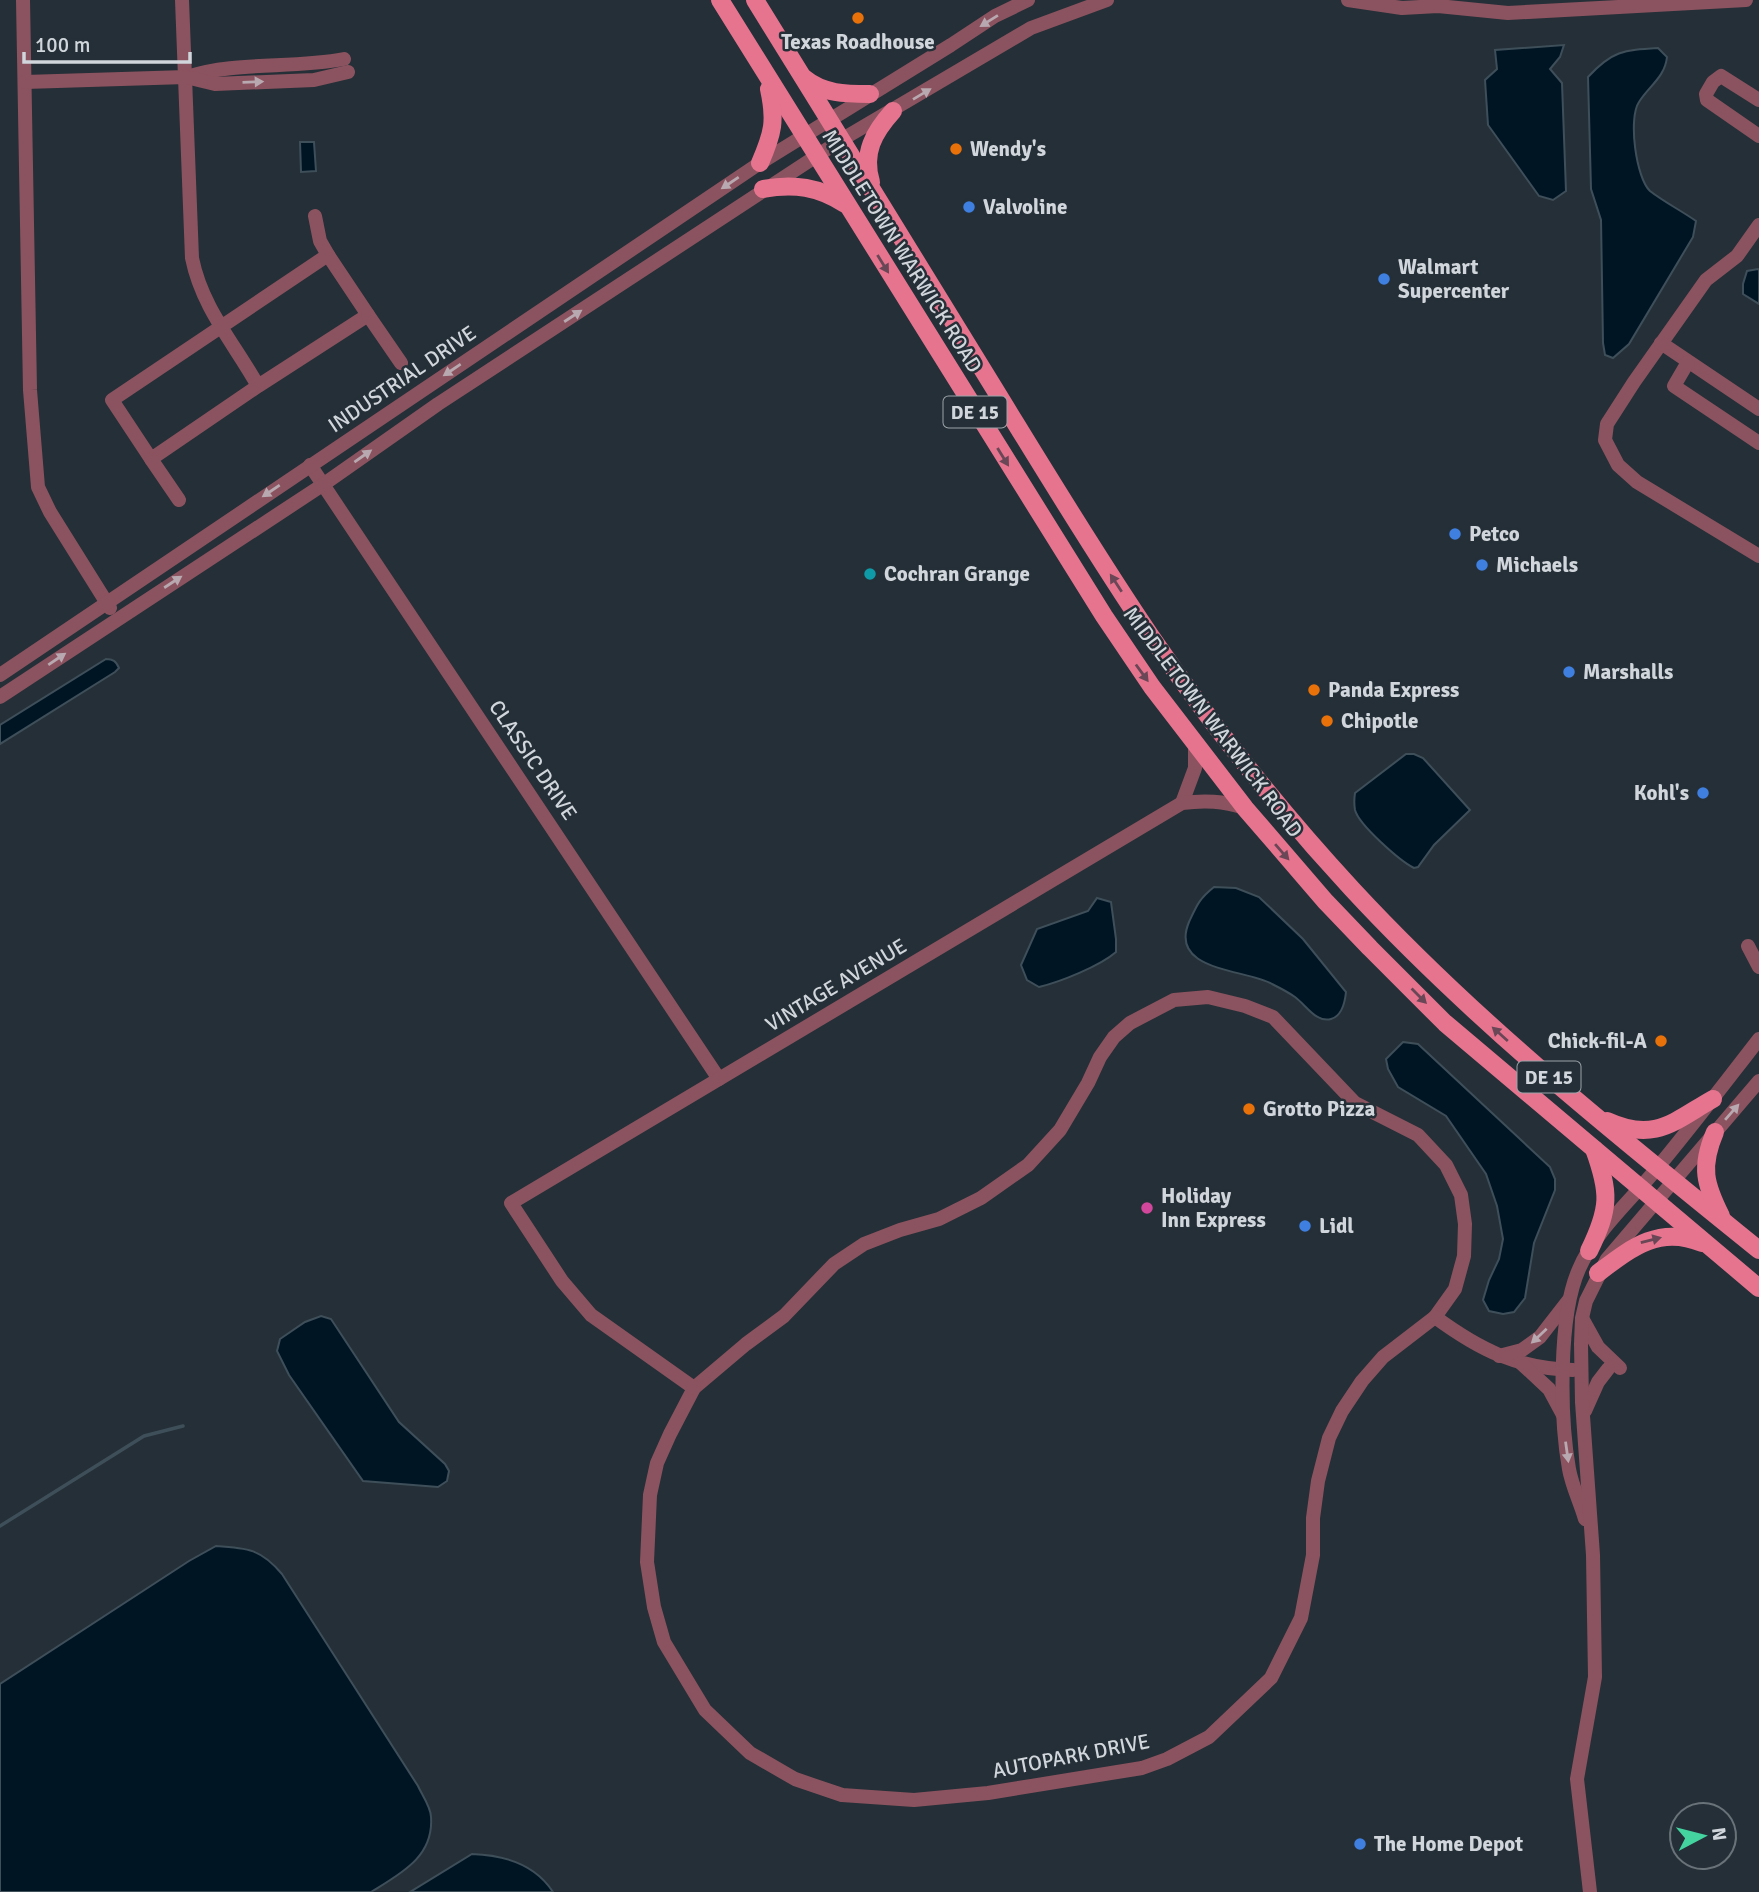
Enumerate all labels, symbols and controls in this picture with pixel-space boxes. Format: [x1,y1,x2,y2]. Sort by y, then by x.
marker: Texas Roadhouse [850,10,866,26]
one-way arrow [979,14,998,27]
scale bar [24,21,191,65]
place label: Texas Roadhouse [781,29,935,55]
text: 100 m [35,32,90,58]
one-way arrow [242,77,264,88]
one-way arrow [913,88,932,100]
street label: MIDDLETOWN WARWICK ROAD [816,125,988,377]
place label: Wendy's [970,136,1046,162]
marker: Wendy's [948,141,964,157]
one-way arrow [721,176,739,190]
place label: Valvoline [983,194,1067,220]
marker: Valvoline [961,199,977,215]
one-way arrow [877,254,890,274]
place label: Walmart Supercenter [1398,254,1510,304]
marker: Walmart Supercenter [1376,271,1392,287]
one-way arrow [563,310,582,323]
street label: INDUSTRIAL DRIVE [323,320,481,438]
one-way arrow [443,363,461,377]
road number: DE 15 [944,396,1006,428]
one-way arrow [997,448,1010,467]
one-way arrow [354,449,372,463]
one-way arrow [262,484,281,497]
place label: Petco [1469,521,1520,547]
marker: Petco [1447,526,1463,542]
place label: Michaels [1496,552,1578,578]
marker: Michaels [1474,557,1490,573]
place label: Cochran Grange [884,561,1030,587]
marker: Cochran Grange [862,566,878,582]
one-way arrow [1109,573,1122,593]
one-way arrow [164,575,183,588]
street label: MIDDLETOWN WARWICK ROAD [1118,602,1308,842]
one-way arrow [48,652,66,666]
place label: Marshalls [1583,659,1673,685]
one-way arrow [1135,664,1149,682]
marker: Marshalls [1561,664,1577,680]
place label: Panda Express [1328,677,1459,703]
marker: Panda Express [1306,682,1322,698]
street label: CLASSIC DRIVE [483,695,583,825]
place label: Chipotle [1341,708,1418,734]
marker: Chipotle [1319,713,1335,729]
place label: Kohl's [1634,780,1689,806]
marker: Kohl's [1695,785,1711,801]
one-way arrow [1274,843,1289,860]
street label: VINTAGE AVENUE [761,933,911,1037]
one-way arrow [1410,988,1427,1005]
one-way arrow [1491,1026,1509,1042]
place label: Chick-fil-A [1548,1028,1648,1054]
marker: Chick-fil-A [1653,1033,1669,1049]
road number: DE 15 [1518,1062,1580,1092]
place label: Grotto Pizza [1263,1096,1375,1122]
marker: Grotto Pizza [1241,1101,1257,1117]
one-way arrow [1724,1103,1740,1121]
place label: Holiday Inn Express [1161,1183,1266,1233]
marker: Holiday Inn Express [1139,1200,1155,1216]
place label: Lidl [1319,1213,1354,1239]
marker: Lidl [1297,1218,1313,1234]
one-way arrow [1640,1234,1662,1245]
one-way arrow [1530,1328,1548,1344]
one-way arrow [1561,1441,1572,1463]
street label: AUTOPARK DRIVE [990,1728,1152,1784]
north arrow [1668,1801,1738,1871]
text: N [1706,1826,1732,1842]
place label: The Home Depot [1374,1831,1523,1857]
marker: The Home Depot [1352,1836,1368,1852]

